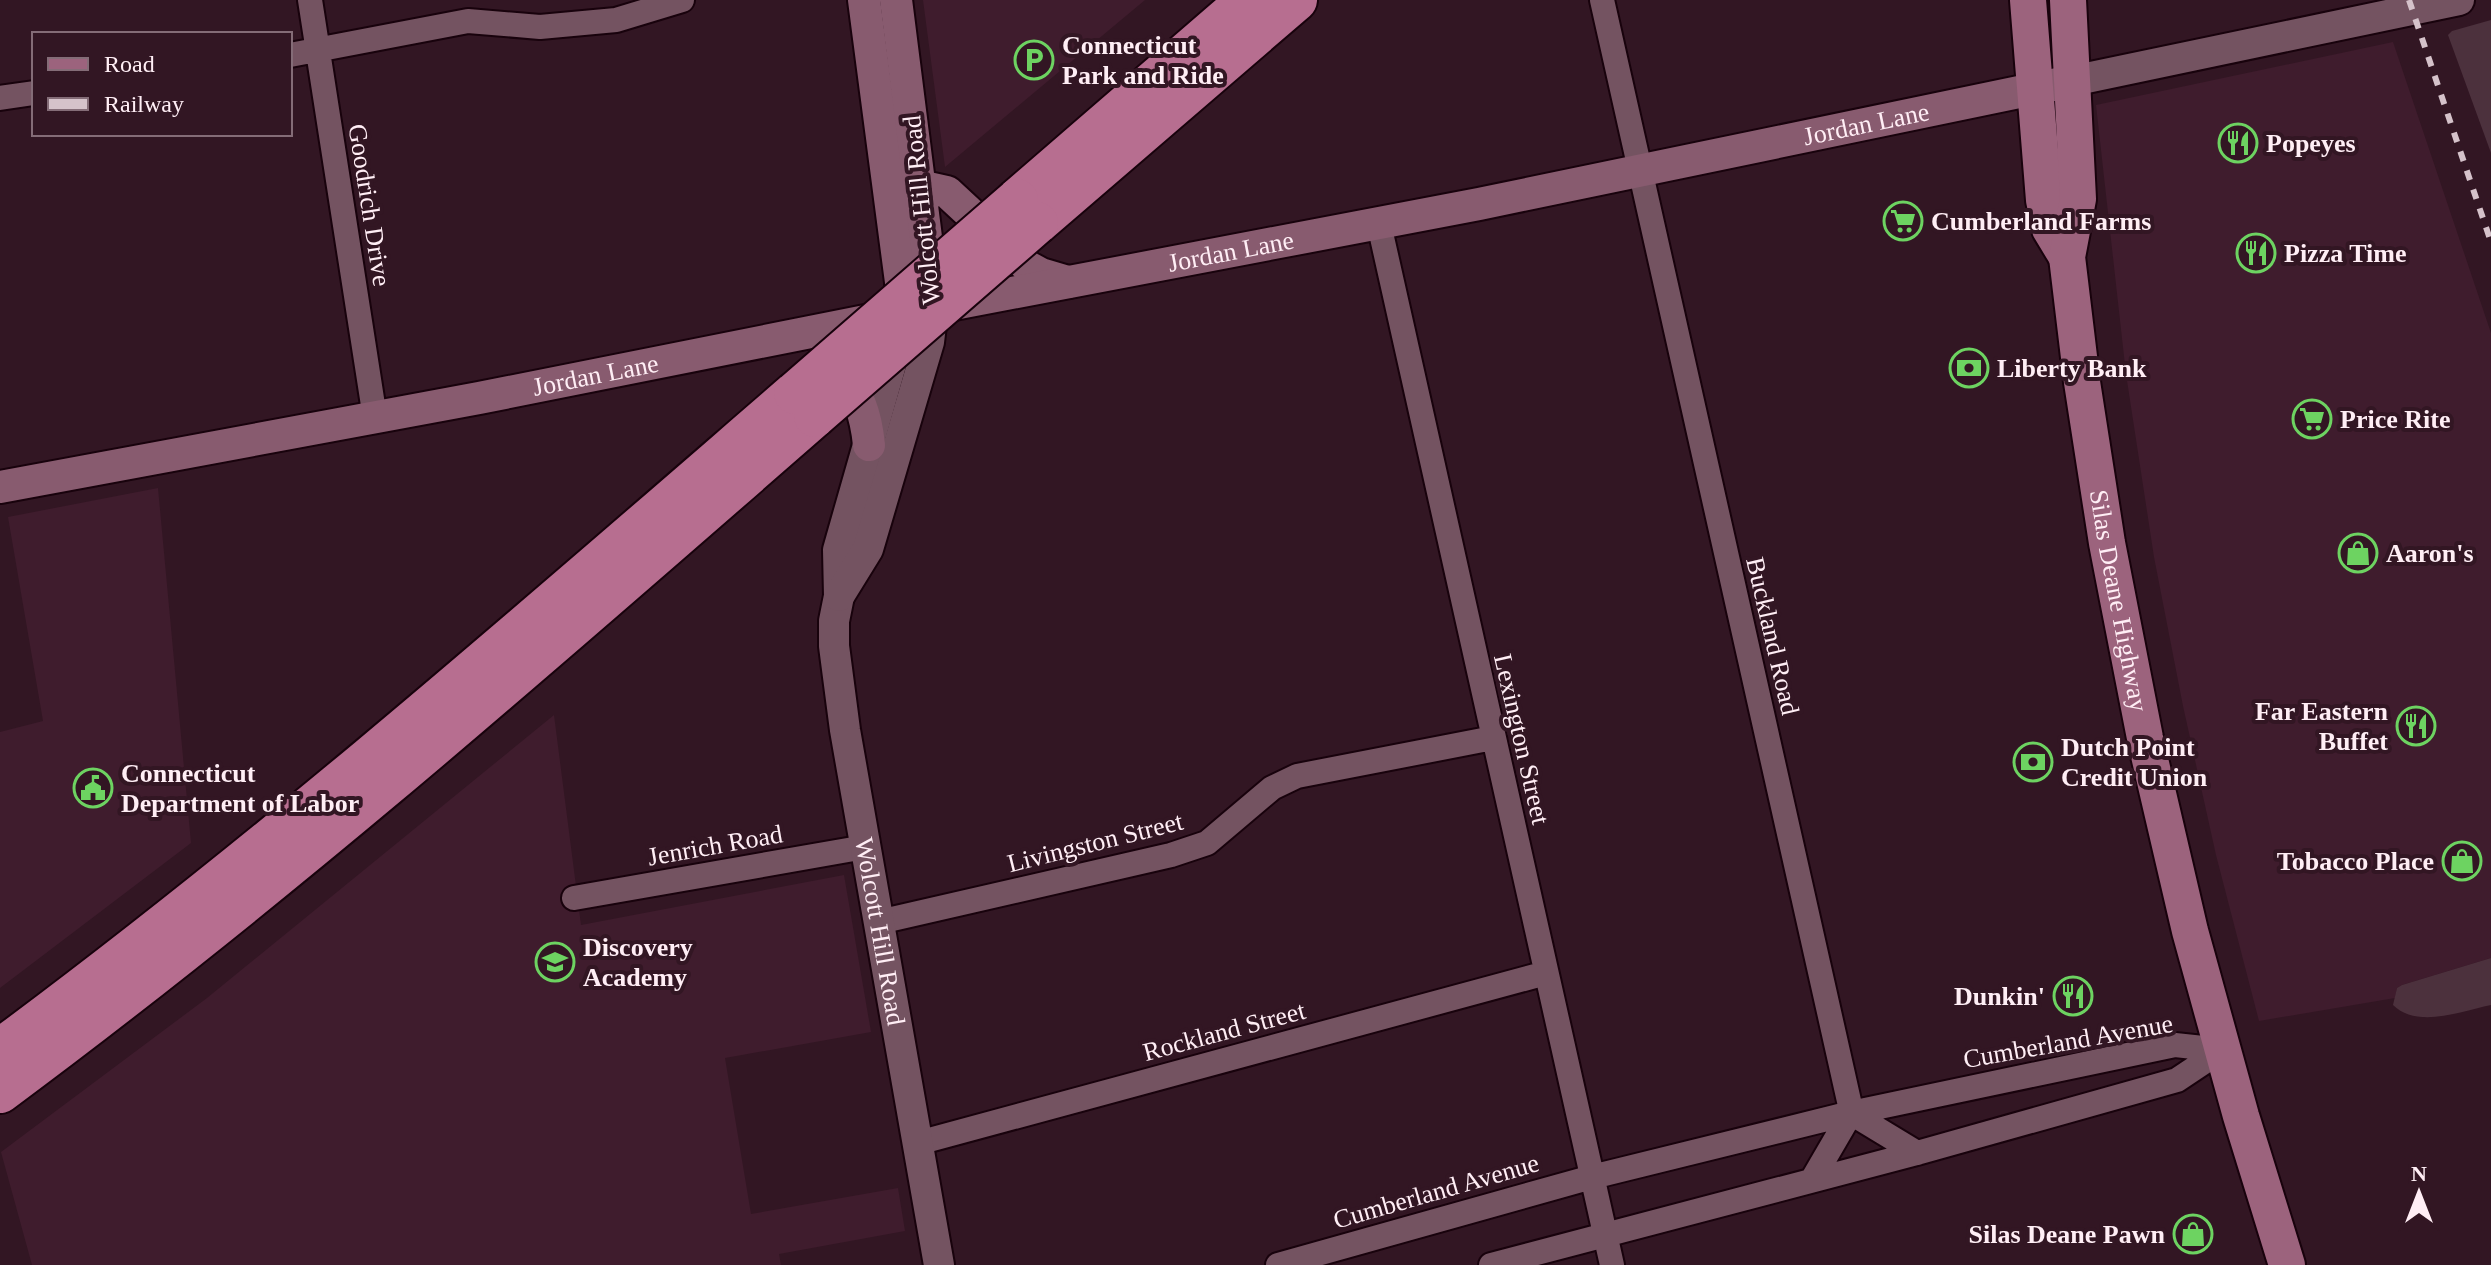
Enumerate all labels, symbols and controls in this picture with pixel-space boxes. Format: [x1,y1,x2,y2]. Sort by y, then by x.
place label: Connecticut Park and Ride [1062,31,1224,90]
legend [32,32,292,136]
parking icon: Connecticut Park and Ride [1013,39,1055,81]
text: Road [104,51,155,77]
text: Railway [104,91,184,117]
street label: Jordan Lane [1801,97,1932,151]
street label: Wolcott Hill Road [897,114,946,306]
street label: Goodrich Drive [342,122,397,288]
restaurant icon: Popeyes [2217,122,2259,164]
place label: Popeyes [2266,129,2356,158]
supermarket icon: Cumberland Farms [1882,200,1924,242]
place label: Cumberland Farms [1931,207,2151,236]
street label: Jordan Lane [1165,226,1296,278]
restaurant icon: Pizza Time [2235,232,2277,274]
place label: Pizza Time [2284,239,2407,268]
bank icon: Liberty Bank [1948,347,1990,389]
street label: Jordan Lane [530,349,661,402]
place label: Liberty Bank [1997,354,2147,383]
supermarket icon: Price Rite [2291,398,2333,440]
place label: Price Rite [2340,405,2450,434]
street label: Silas Deane Highway [2084,488,2154,714]
shop icon: Aaron's [2337,532,2379,574]
place label: Aaron's [2386,539,2474,568]
street label: Buckland Road [1740,554,1805,718]
street label: Lexington Street [1488,651,1555,828]
place label: Far Eastern Buffet [2255,697,2389,756]
restaurant icon: Far Eastern Buffet [2395,705,2437,747]
place label: Dutch Point Credit Union [2061,733,2208,792]
bank icon: Dutch Point Credit Union [2012,741,2054,783]
place label: Connecticut Department of Labor [121,759,359,818]
public building icon: Connecticut Department of Labor [72,767,114,809]
street label: Livingston Street [1004,806,1187,878]
street label: Jenrich Road [645,819,785,872]
street label: Wolcott Hill Road [849,835,911,1027]
shop icon: Tobacco Place [2441,840,2483,882]
place label: Tobacco Place [2277,847,2434,876]
place label: Discovery Academy [583,933,693,992]
school or university icon: Discovery Academy [534,941,576,983]
restaurant icon: Dunkin' [2052,975,2094,1017]
place label: Dunkin' [1954,982,2045,1011]
street label: Rockland Street [1140,996,1309,1067]
street label: Cumberland Avenue [1961,1009,2175,1074]
street label: Cumberland Avenue [1330,1148,1542,1235]
north arrow [2379,1153,2459,1233]
text: N [2411,1161,2427,1186]
shop icon: Silas Deane Pawn [2172,1213,2214,1255]
place label: Silas Deane Pawn [1969,1220,2166,1249]

